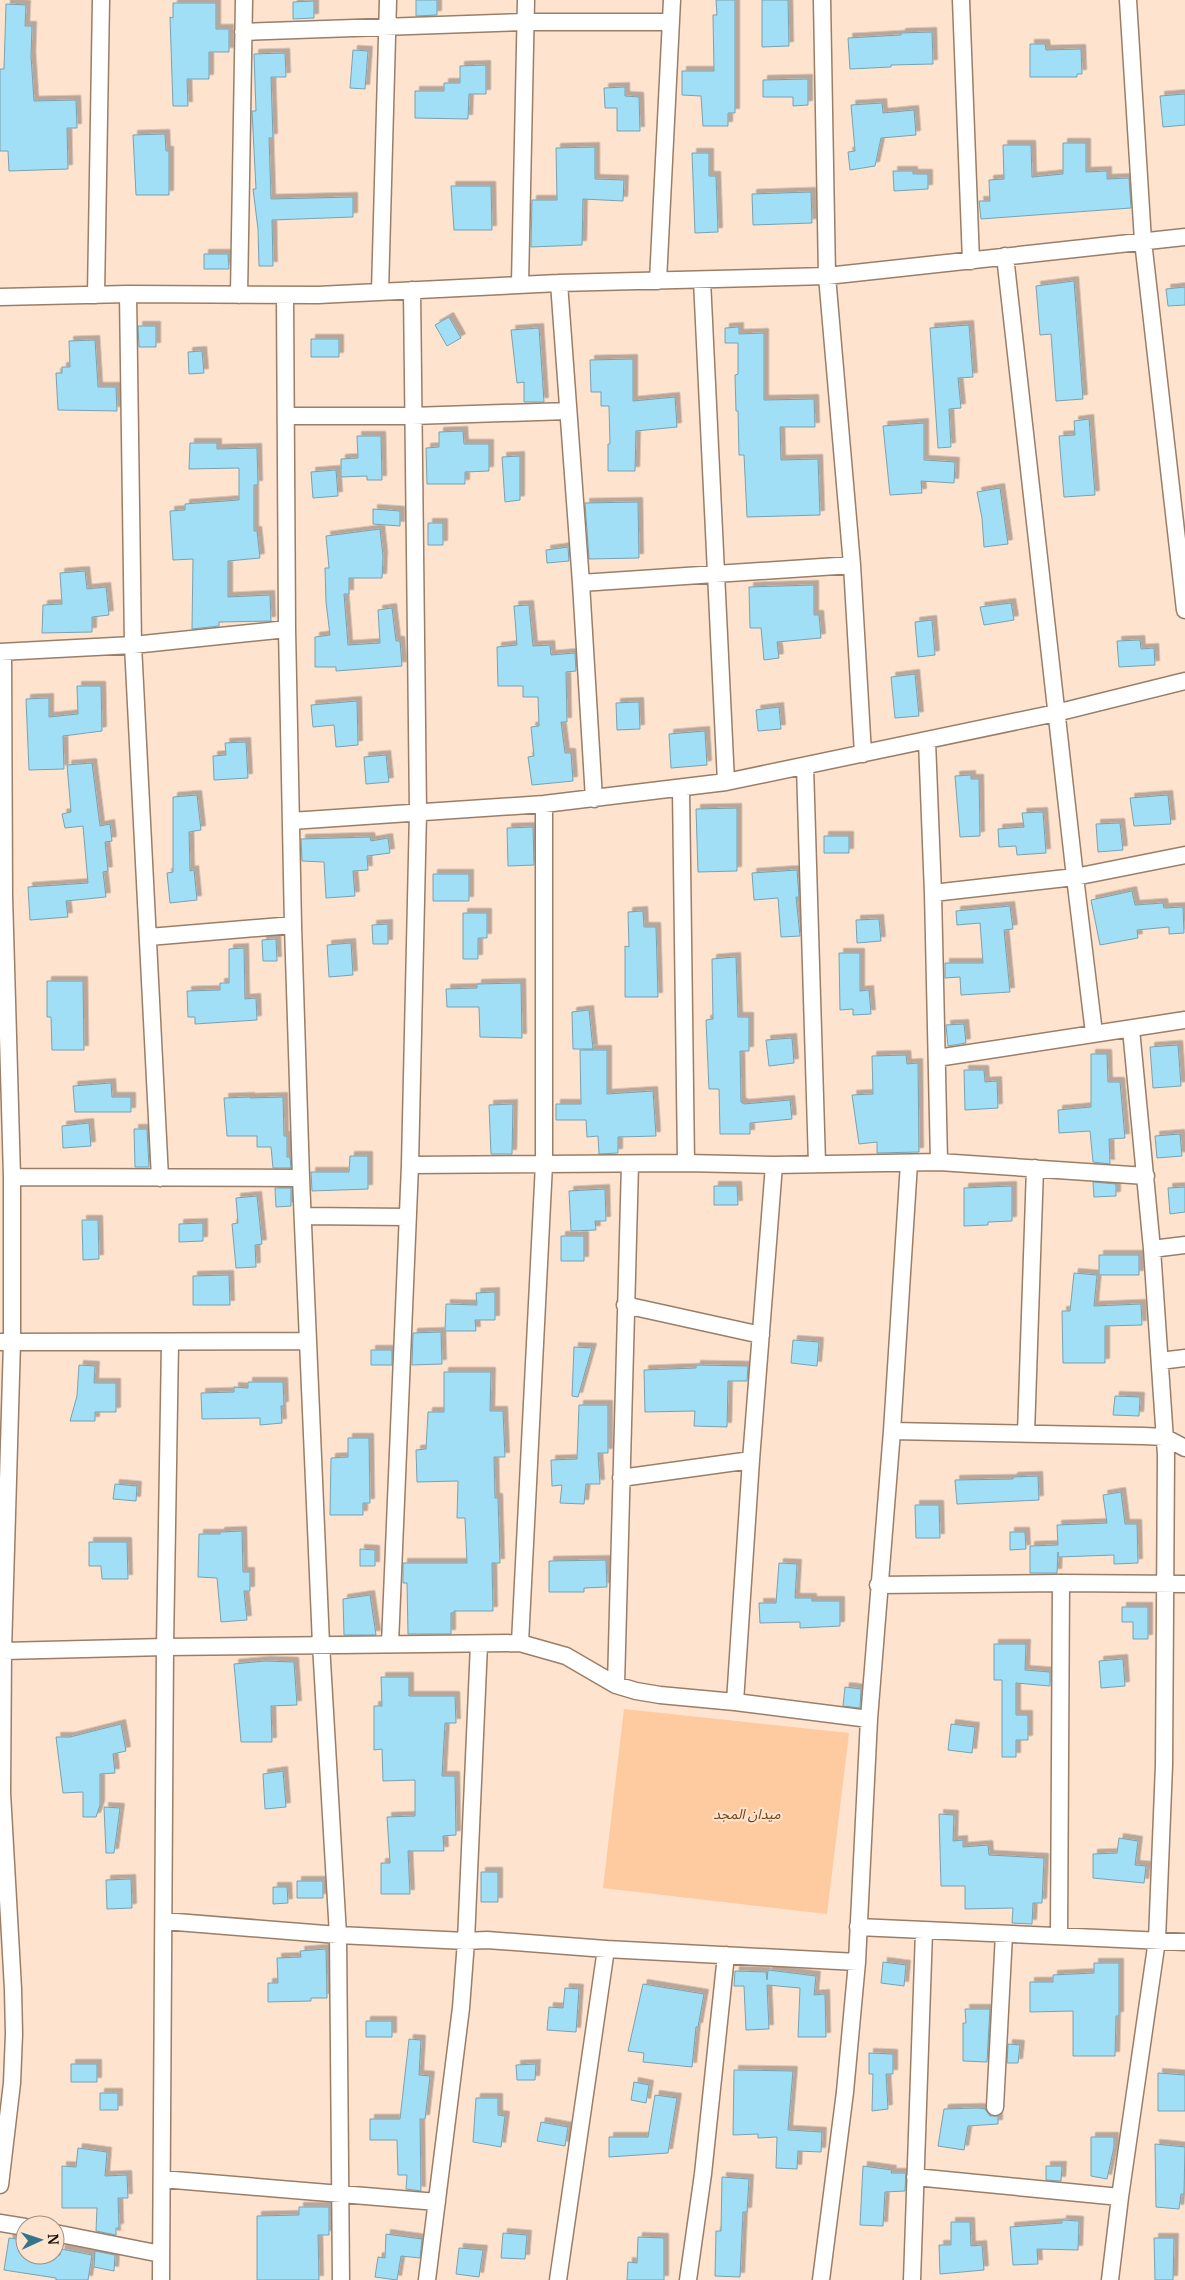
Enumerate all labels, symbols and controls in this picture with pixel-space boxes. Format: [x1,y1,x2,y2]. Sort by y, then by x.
park label: ميدان المجد [713,1805,781,1823]
north arrow [15,2215,65,2265]
text: N [44,2233,62,2245]

